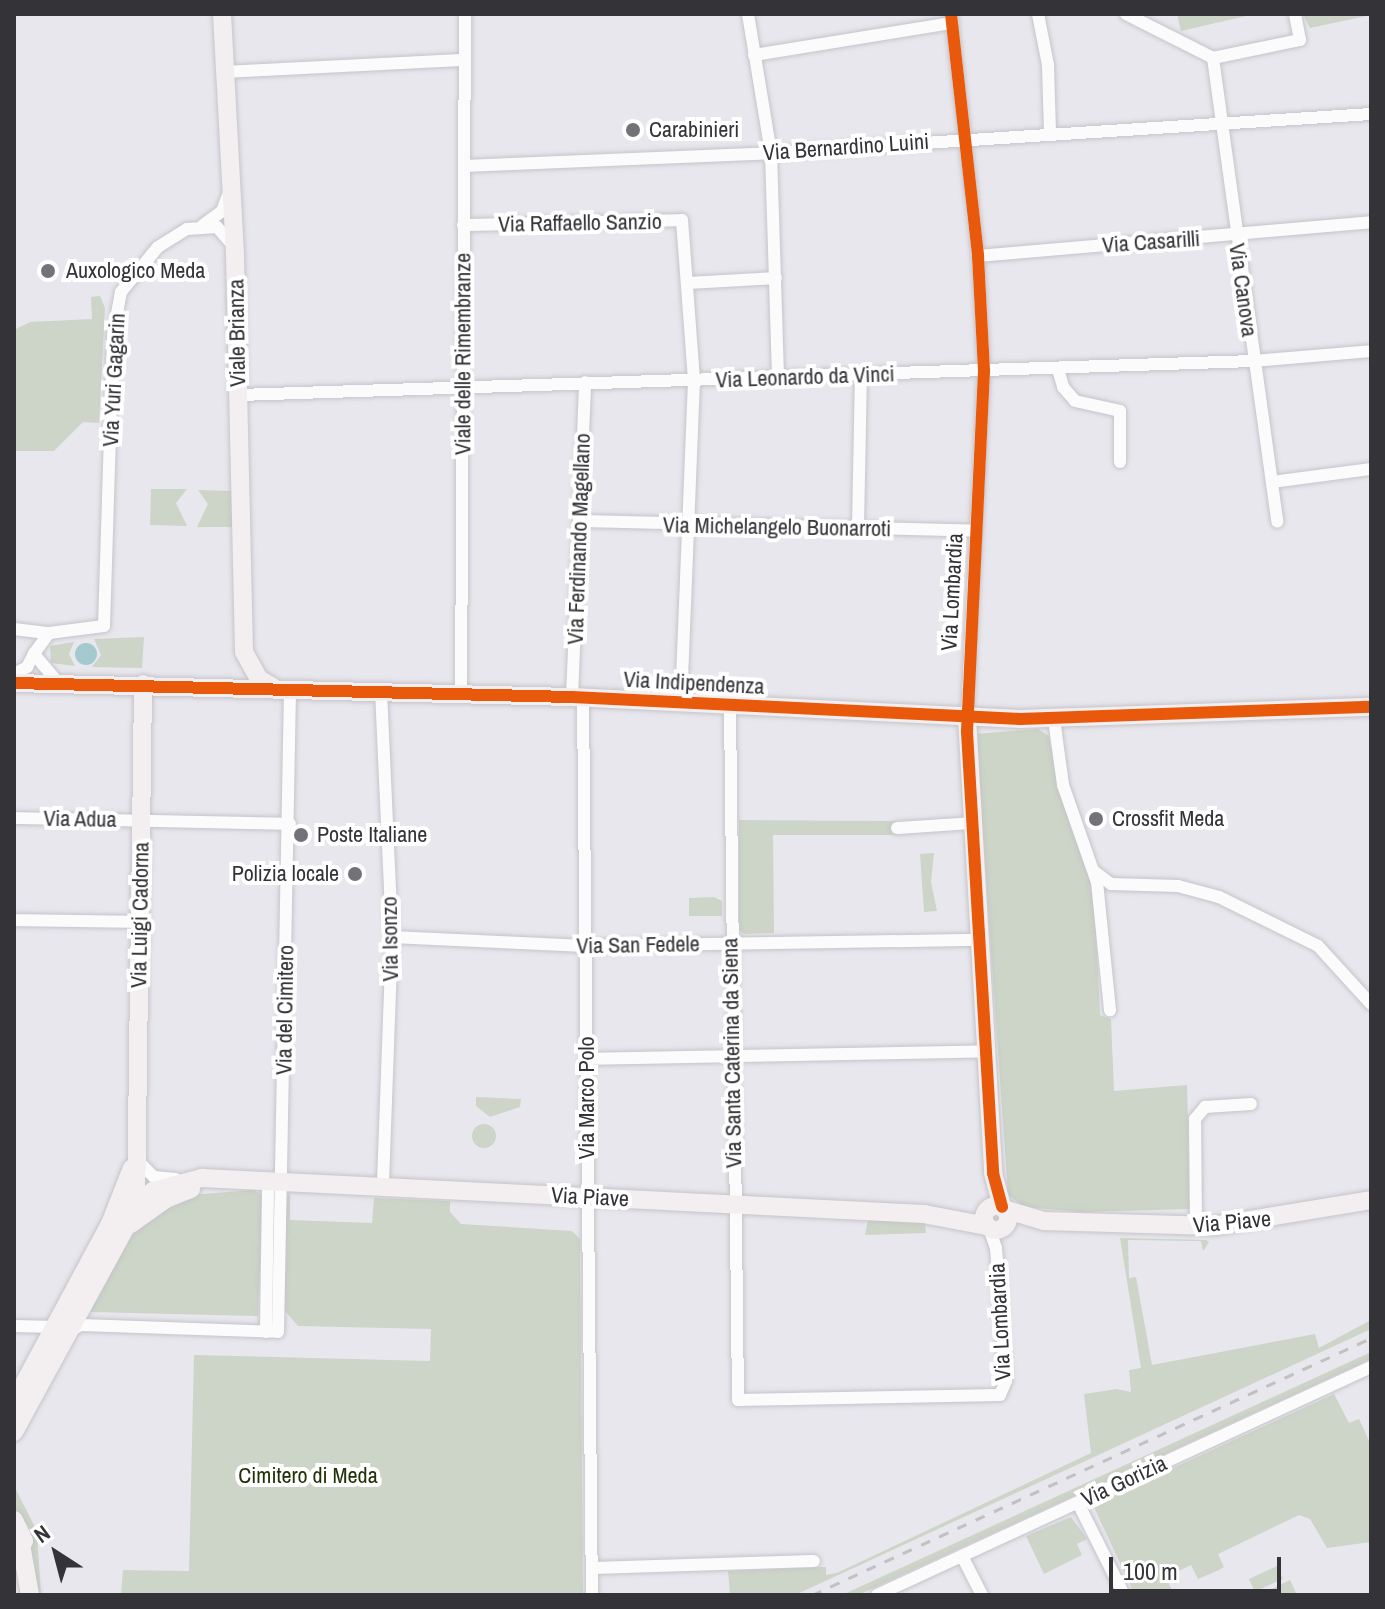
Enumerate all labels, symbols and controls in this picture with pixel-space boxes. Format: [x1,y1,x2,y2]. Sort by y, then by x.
place label: Carabinieri [649,117,739,143]
marker: Carabinieri [624,121,642,139]
street label: Via Bernardino Luini [762,128,930,166]
street label: Via Raffaello Sanzio [498,208,662,238]
street label: Via Casarilli [1101,225,1201,259]
street label: Via Canova [1223,242,1263,338]
street label: Viale delle Rimembranze [450,253,476,455]
place label: Auxologico Meda [66,258,205,284]
marker: Auxologico Meda [37,260,59,282]
street label: Viale Brianza [223,279,251,387]
street label: Via Yuri Gagarin [97,312,131,448]
street label: Via Leonardo da Vinci [715,361,895,393]
street label: Via Ferdinando Magellano [562,433,596,645]
street label: Via Michelangelo Buonarroti [663,512,891,542]
street label: Via Lombardia [936,532,968,652]
street label: Via Indipendenza [623,666,765,700]
street label: Via Adua [43,805,117,833]
place label: Crossfit Meda [1112,806,1224,832]
marker: Crossfit Meda [1087,810,1105,828]
place label: Poste Italiane [317,822,427,848]
marker: Poste Italiane [292,826,310,844]
street label: Via Luigi Cadorna [126,842,154,988]
place label: Polizia locale [232,861,339,887]
marker: Polizia locale [346,865,364,883]
street label: Via Isonzo [376,896,404,982]
street label: Via San Fedele [576,931,700,959]
street label: Via Santa Caterina da Siena [717,938,747,1168]
street label: Via del Cimitero [271,945,299,1075]
street label: Via Marco Polo [574,1036,600,1160]
street label: Via Piave [550,1182,630,1212]
street label: Via Piave [1192,1205,1272,1239]
street label: Via Lombardia [984,1262,1016,1382]
street label: Via Gorizia [1077,1450,1171,1512]
park label: Cimitero di Meda [238,1463,378,1489]
north arrow [16,1513,96,1593]
text: N [28,1518,56,1550]
scale bar [1113,1541,1285,1591]
text: 100 m [1123,1555,1178,1587]

